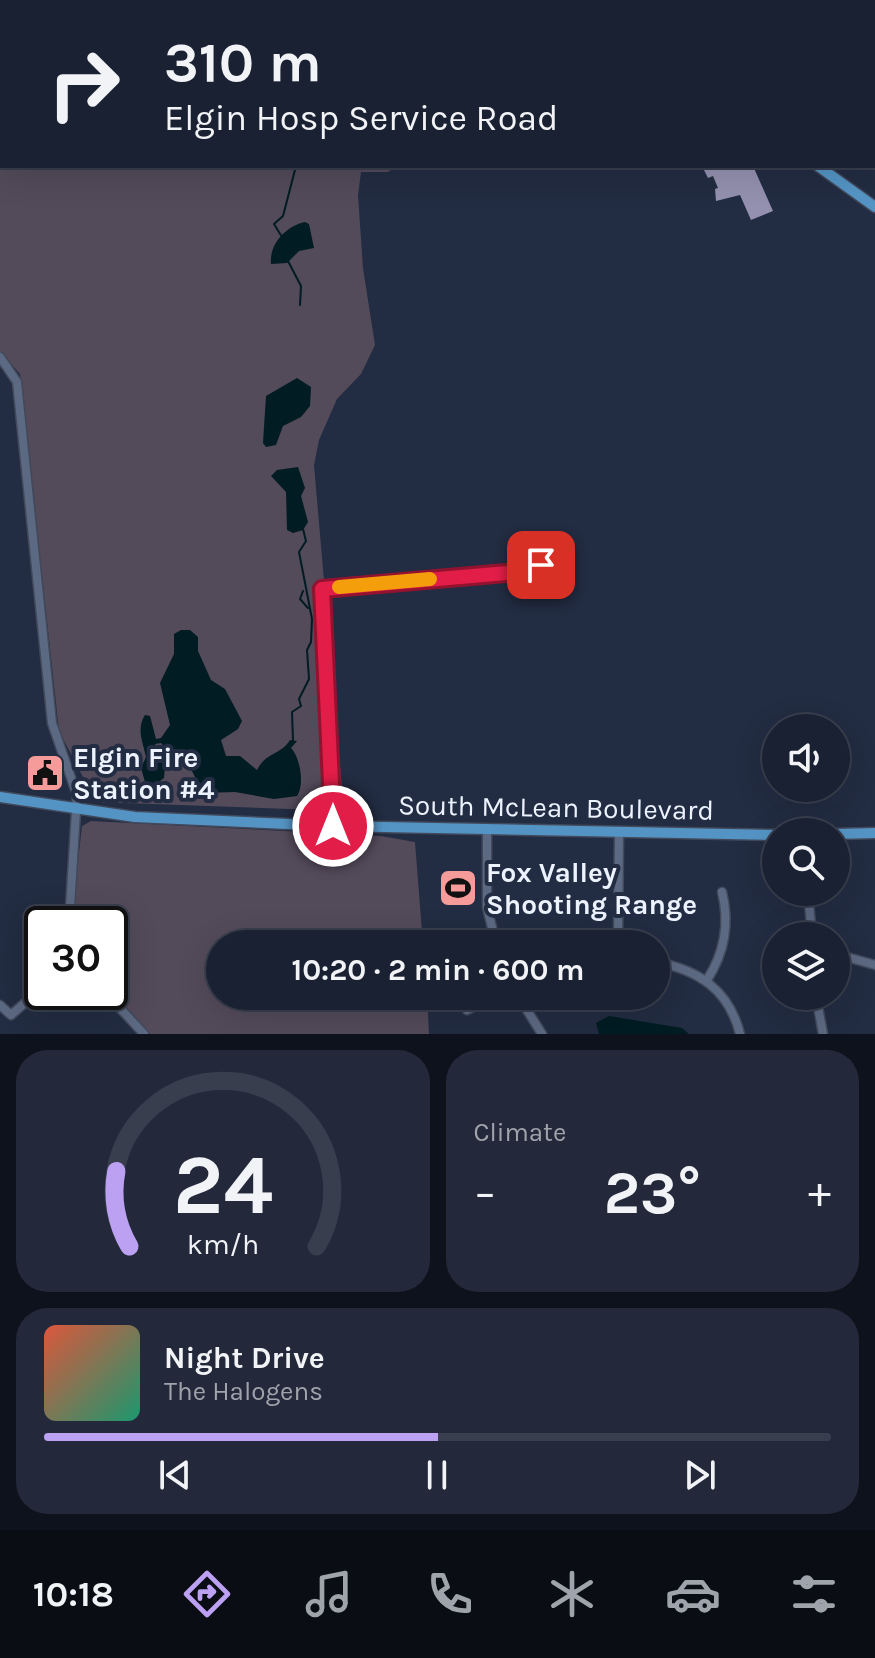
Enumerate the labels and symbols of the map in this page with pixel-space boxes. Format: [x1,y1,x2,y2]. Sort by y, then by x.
pin [507,531,575,599]
place label: Elgin Fire Station #4 [73,741,215,806]
public building icon: Elgin Fire Station #4 [24,752,66,794]
position arrow [291,784,375,868]
street label: South McLean Boulevard [398,788,714,827]
place label: Fox Valley Shooting Range [486,856,697,921]
sports icon: Fox Valley Shooting Range [437,867,479,909]
speed limit sign: 30 [24,906,128,1010]

